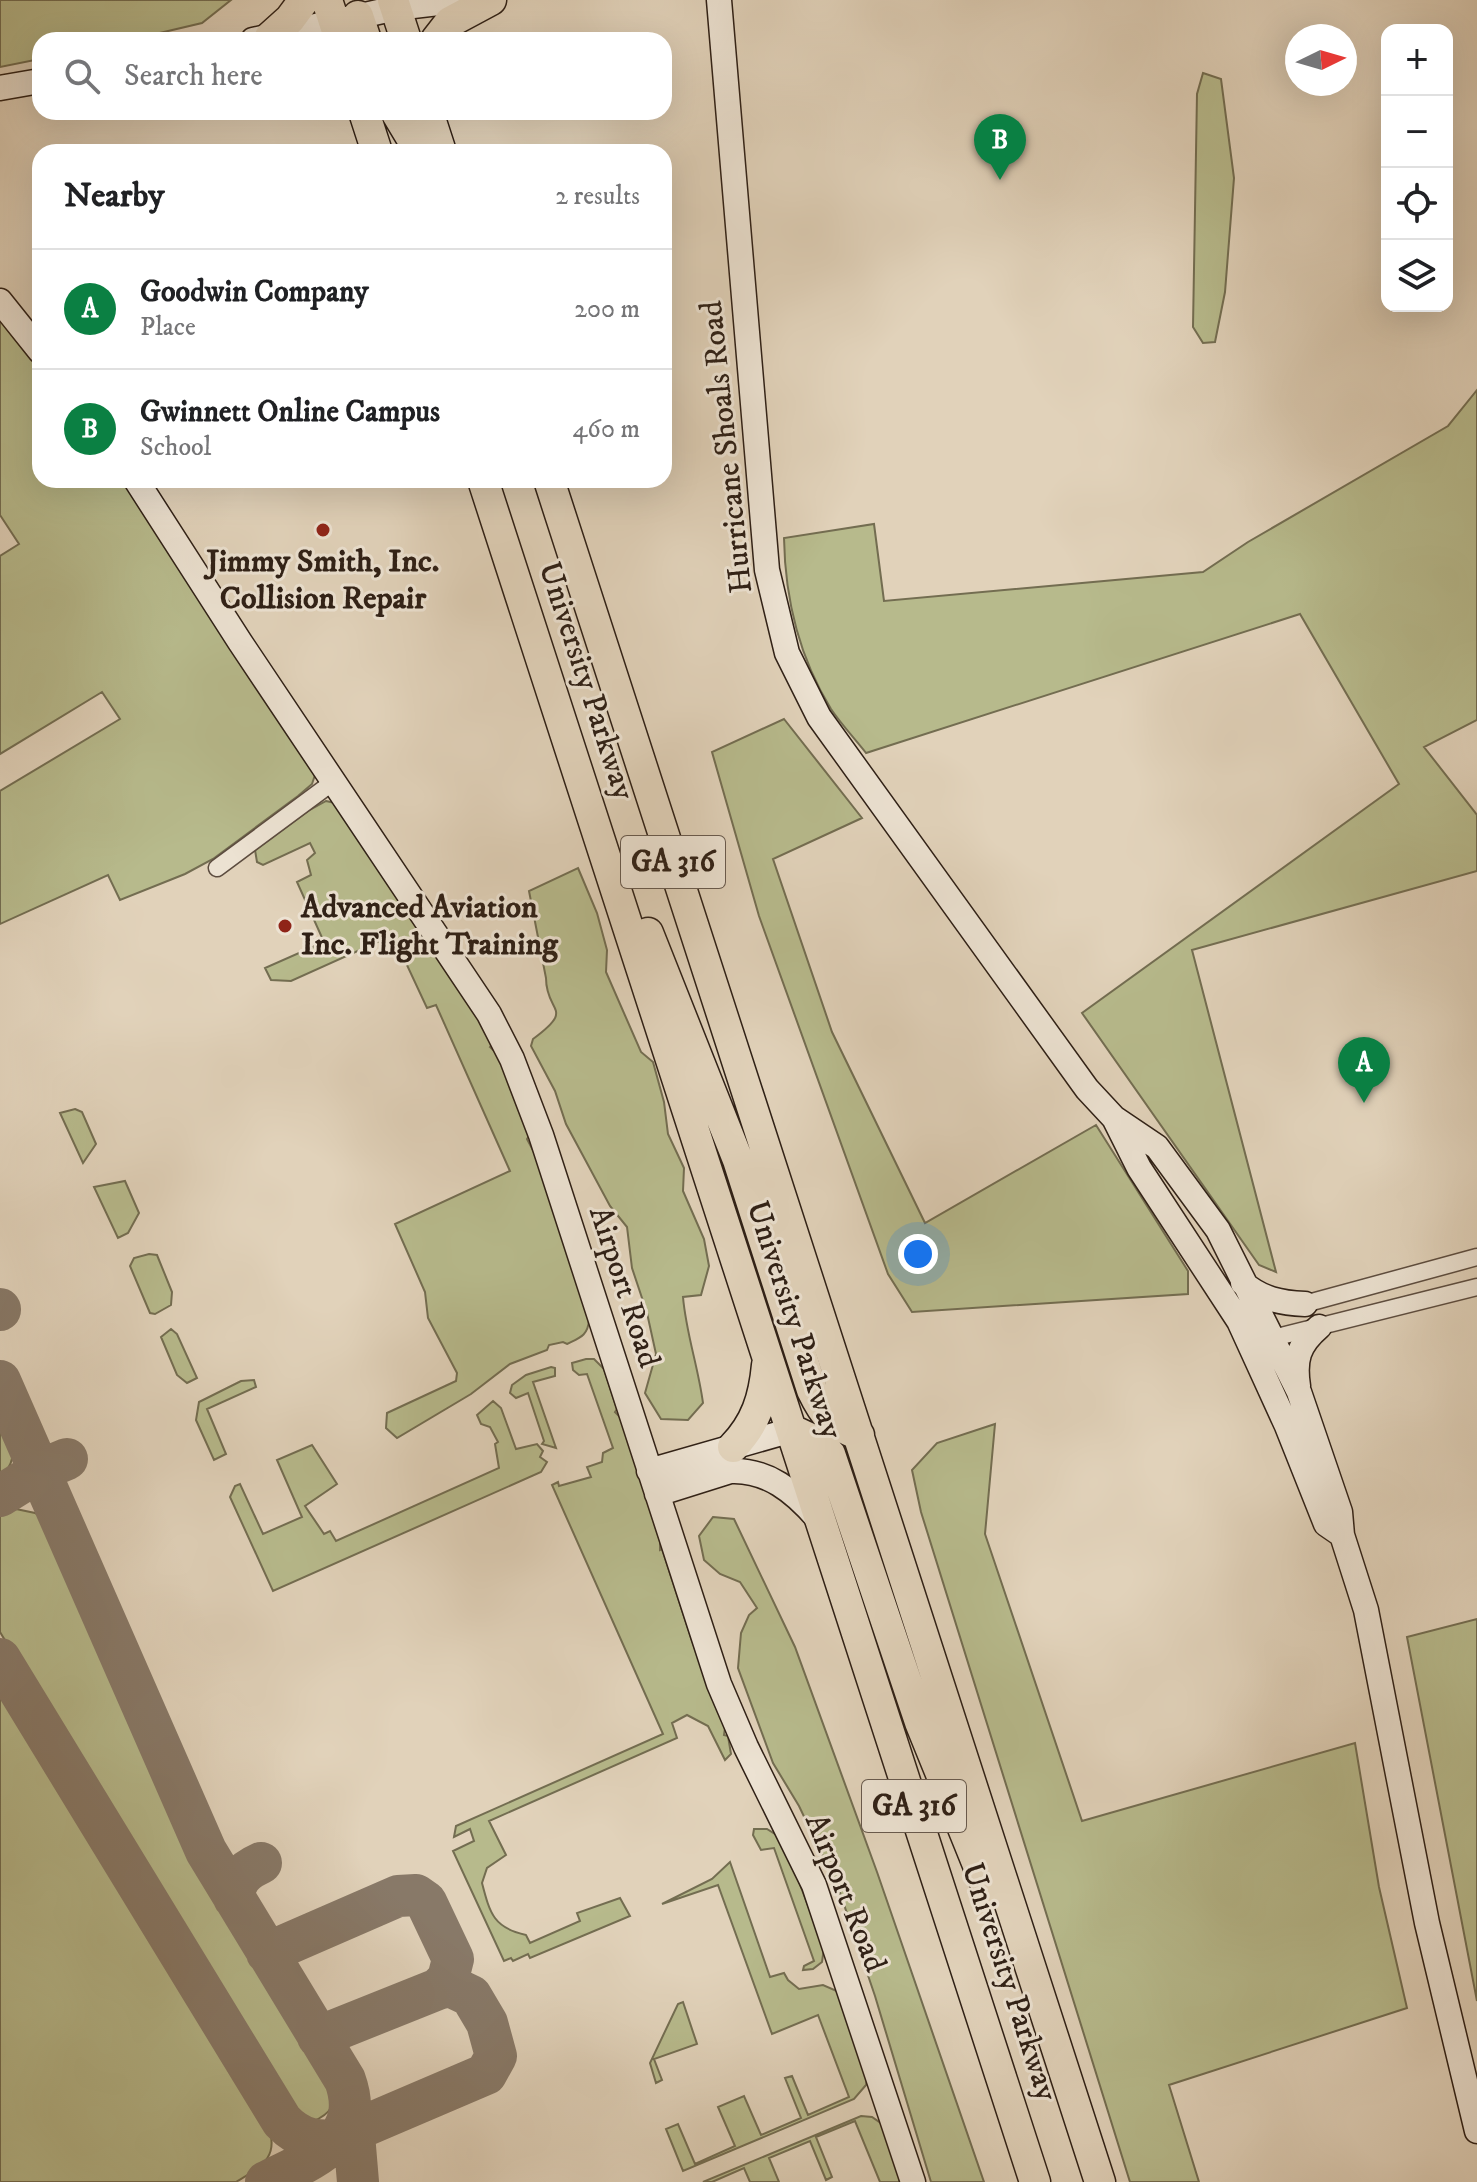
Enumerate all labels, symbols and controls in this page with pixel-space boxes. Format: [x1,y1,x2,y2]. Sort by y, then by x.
north arrow [1285,24,1357,96]
map controls [1381,24,1453,312]
button: + [1381,24,1453,96]
search box [32,32,672,120]
icon: search [60,54,104,98]
text: Search here [124,58,263,95]
button: − [1381,96,1453,168]
pin: B [974,114,1026,180]
button: locate [1381,168,1453,240]
text: Nearby [64,175,165,217]
text: 2 results [555,180,640,213]
button: layers [1381,240,1453,312]
text: Goodwin Company [140,274,369,311]
text: A [82,293,98,326]
text: 200 m [574,293,640,326]
street label: Hurricane Shoals Road [692,299,762,595]
text: Place [140,311,196,344]
text: Gwinnett Online Campus [140,394,440,431]
text: B [82,413,98,446]
text: 460 m [572,413,640,446]
text: School [140,431,211,464]
marker: Jimmy Smith, Inc. Collision Repair [314,521,332,539]
place label: Jimmy Smith, Inc. Collision Repair [204,542,439,619]
street label: University Parkway [529,557,644,806]
road number: GA 316 [621,836,725,888]
place label: Advanced Aviation Inc. Flight Training [300,888,559,965]
marker: Advanced Aviation Inc. Flight Training [276,917,294,935]
pin: A [1338,1037,1390,1103]
street label: University Parkway [737,1196,852,1445]
street label: Airport Road [579,1201,669,1373]
your location [898,1234,938,1274]
road number: GA 316 [862,1780,966,1832]
street label: Airport Road [795,1808,895,1978]
street label: University Parkway [952,1858,1067,2107]

